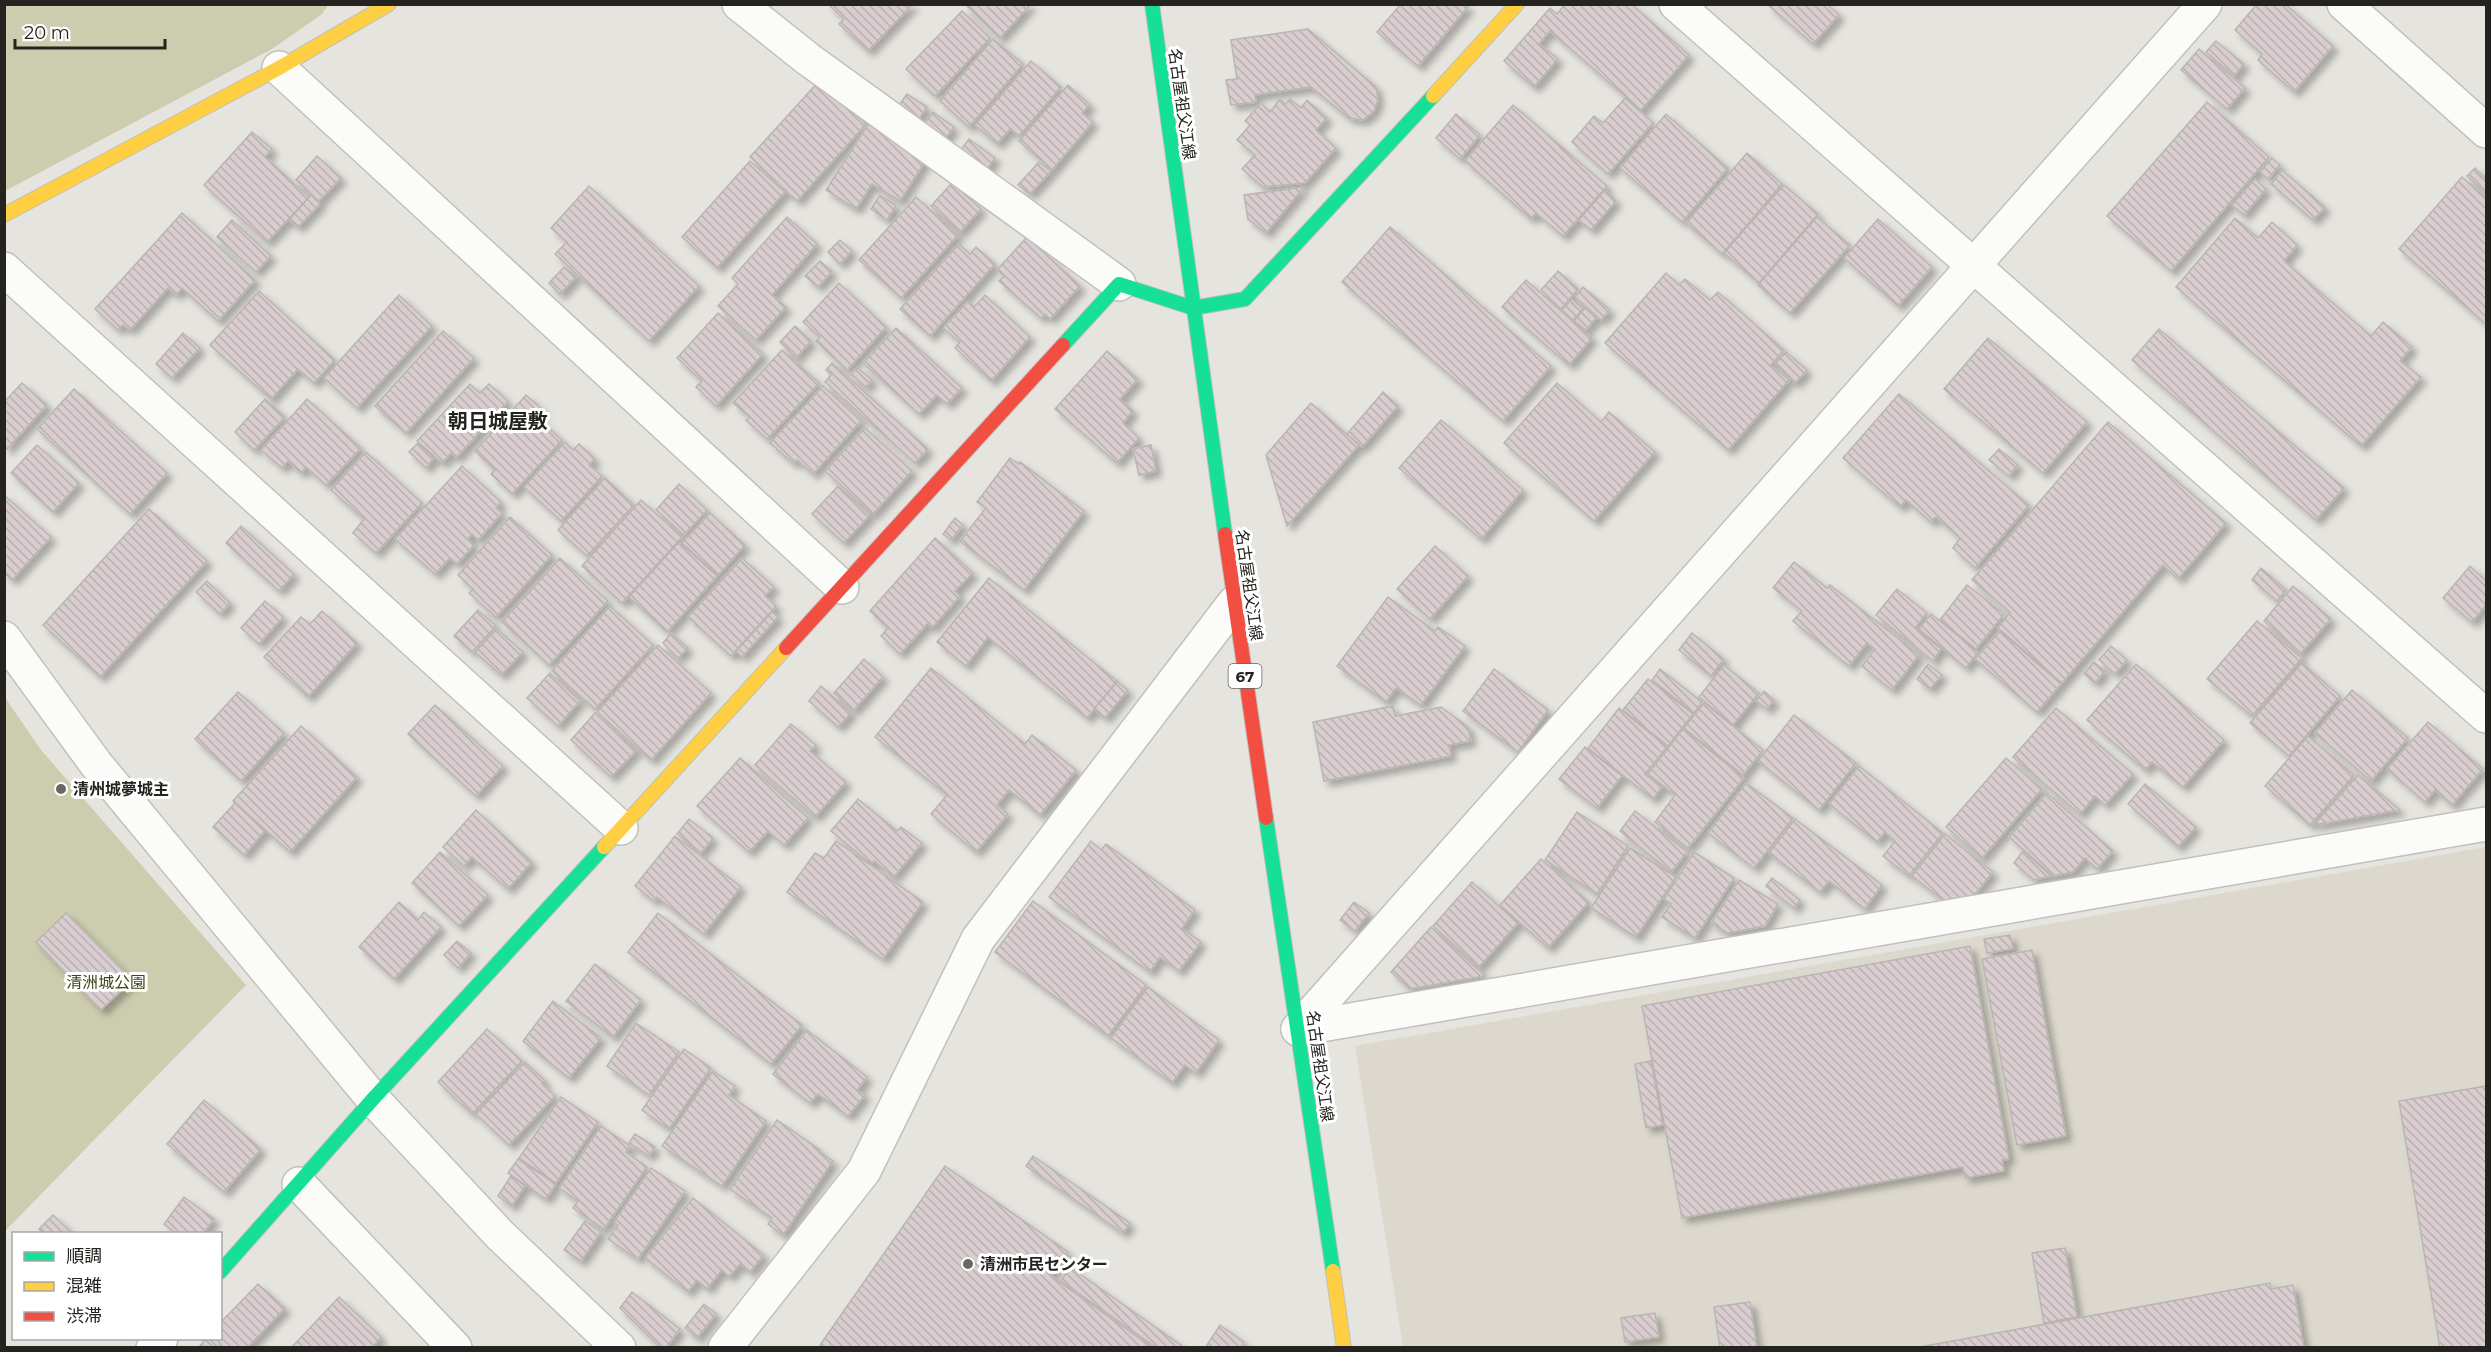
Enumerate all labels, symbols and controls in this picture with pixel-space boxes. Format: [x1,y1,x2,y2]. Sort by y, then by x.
scale bar [15,12,165,50]
text: 20 m [24,22,70,44]
street label: 名古屋祖父江線 [1165,47,1199,161]
district label: 朝日城屋敷 [448,409,548,433]
street label: 名古屋祖父江線 [1232,528,1266,642]
road number: 67 [1228,664,1262,688]
place label: 清州城夢城主 [73,780,169,799]
marker: 清州城夢城主 [54,782,68,796]
park label: 清洲城公園 [66,973,146,992]
street label: 名古屋祖父江線 [1303,1009,1337,1123]
legend [12,1232,222,1340]
text: 順調 [66,1245,102,1267]
place label: 清洲市民センター [980,1255,1108,1274]
marker: 清洲市民センター [961,1257,975,1271]
text: 混雑 [66,1275,102,1297]
text: 渋滞 [66,1305,102,1327]

